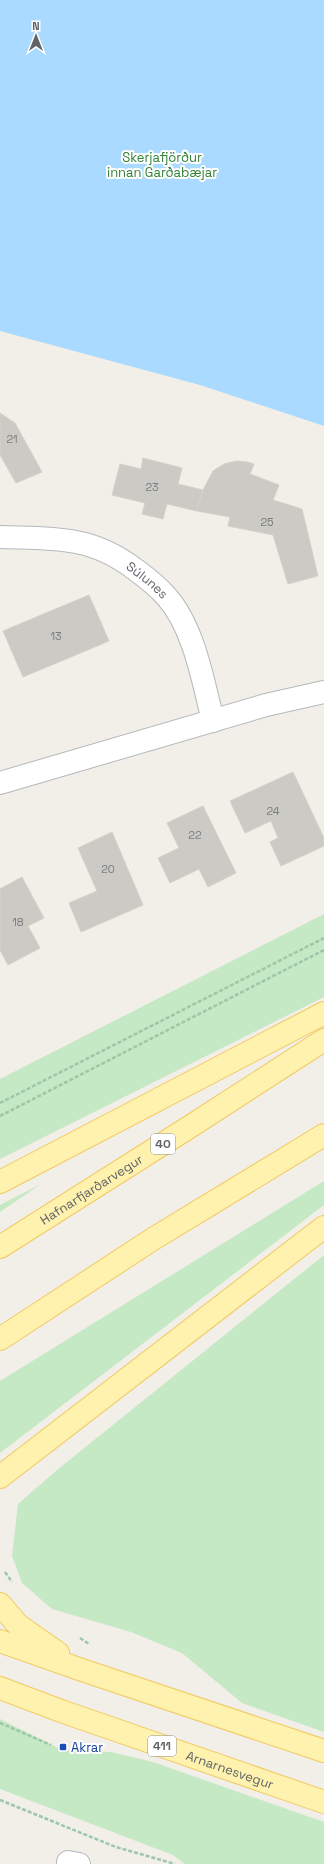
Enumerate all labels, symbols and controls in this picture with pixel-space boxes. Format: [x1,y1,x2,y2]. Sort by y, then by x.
north arrow [16,16,56,56]
text: N [32,19,40,33]
park label: Skerjafjörður innan Garðabæjar [107,149,217,181]
house number: 21 [6,432,18,446]
house number: 23 [145,480,159,494]
house number: 25 [260,515,274,529]
street label: Súlunes [123,558,172,602]
house number: 13 [50,629,62,643]
house number: 24 [266,804,280,818]
house number: 22 [188,828,202,842]
house number: 20 [101,862,115,876]
house number: 18 [12,915,24,929]
road number: 40 [151,1134,175,1154]
street label: Hafnarfjarðarvegur [37,1151,146,1229]
road number: 411 [148,1736,176,1756]
place label: Akrar [71,1739,103,1756]
marker: Akrar [58,1742,68,1752]
street label: Arnarnesvegur [184,1747,276,1793]

